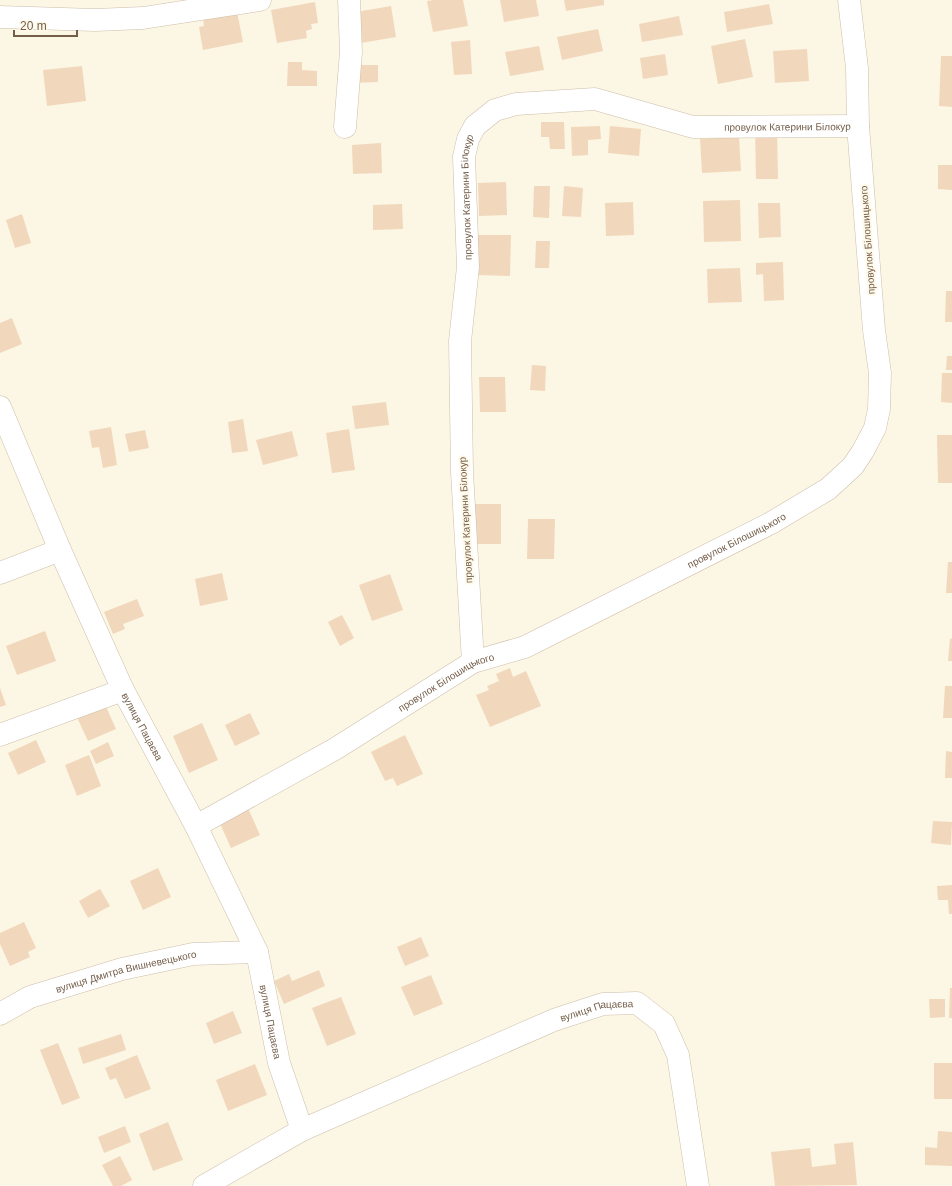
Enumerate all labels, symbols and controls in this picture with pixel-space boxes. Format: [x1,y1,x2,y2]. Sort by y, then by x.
scale bar [14,12,77,38]
text: 20 m [20,19,47,33]
street label: провулок Катерини Білокур [724,121,851,133]
street label: провулок Катерини Білокур [459,132,476,260]
street label: провулок Білошицького [858,185,877,295]
street label: провулок Катерини Білокур [457,456,474,583]
street label: провулок Білошицького [686,510,788,570]
street label: провулок Білошицького [396,651,496,714]
street label: вулиця Пацаєва [120,691,165,763]
street label: вулиця Дмитра Вишневецького [54,949,197,995]
street label: вулиця Пацаєва [258,984,283,1060]
street label: вулиця Пацаєва [559,998,634,1024]

